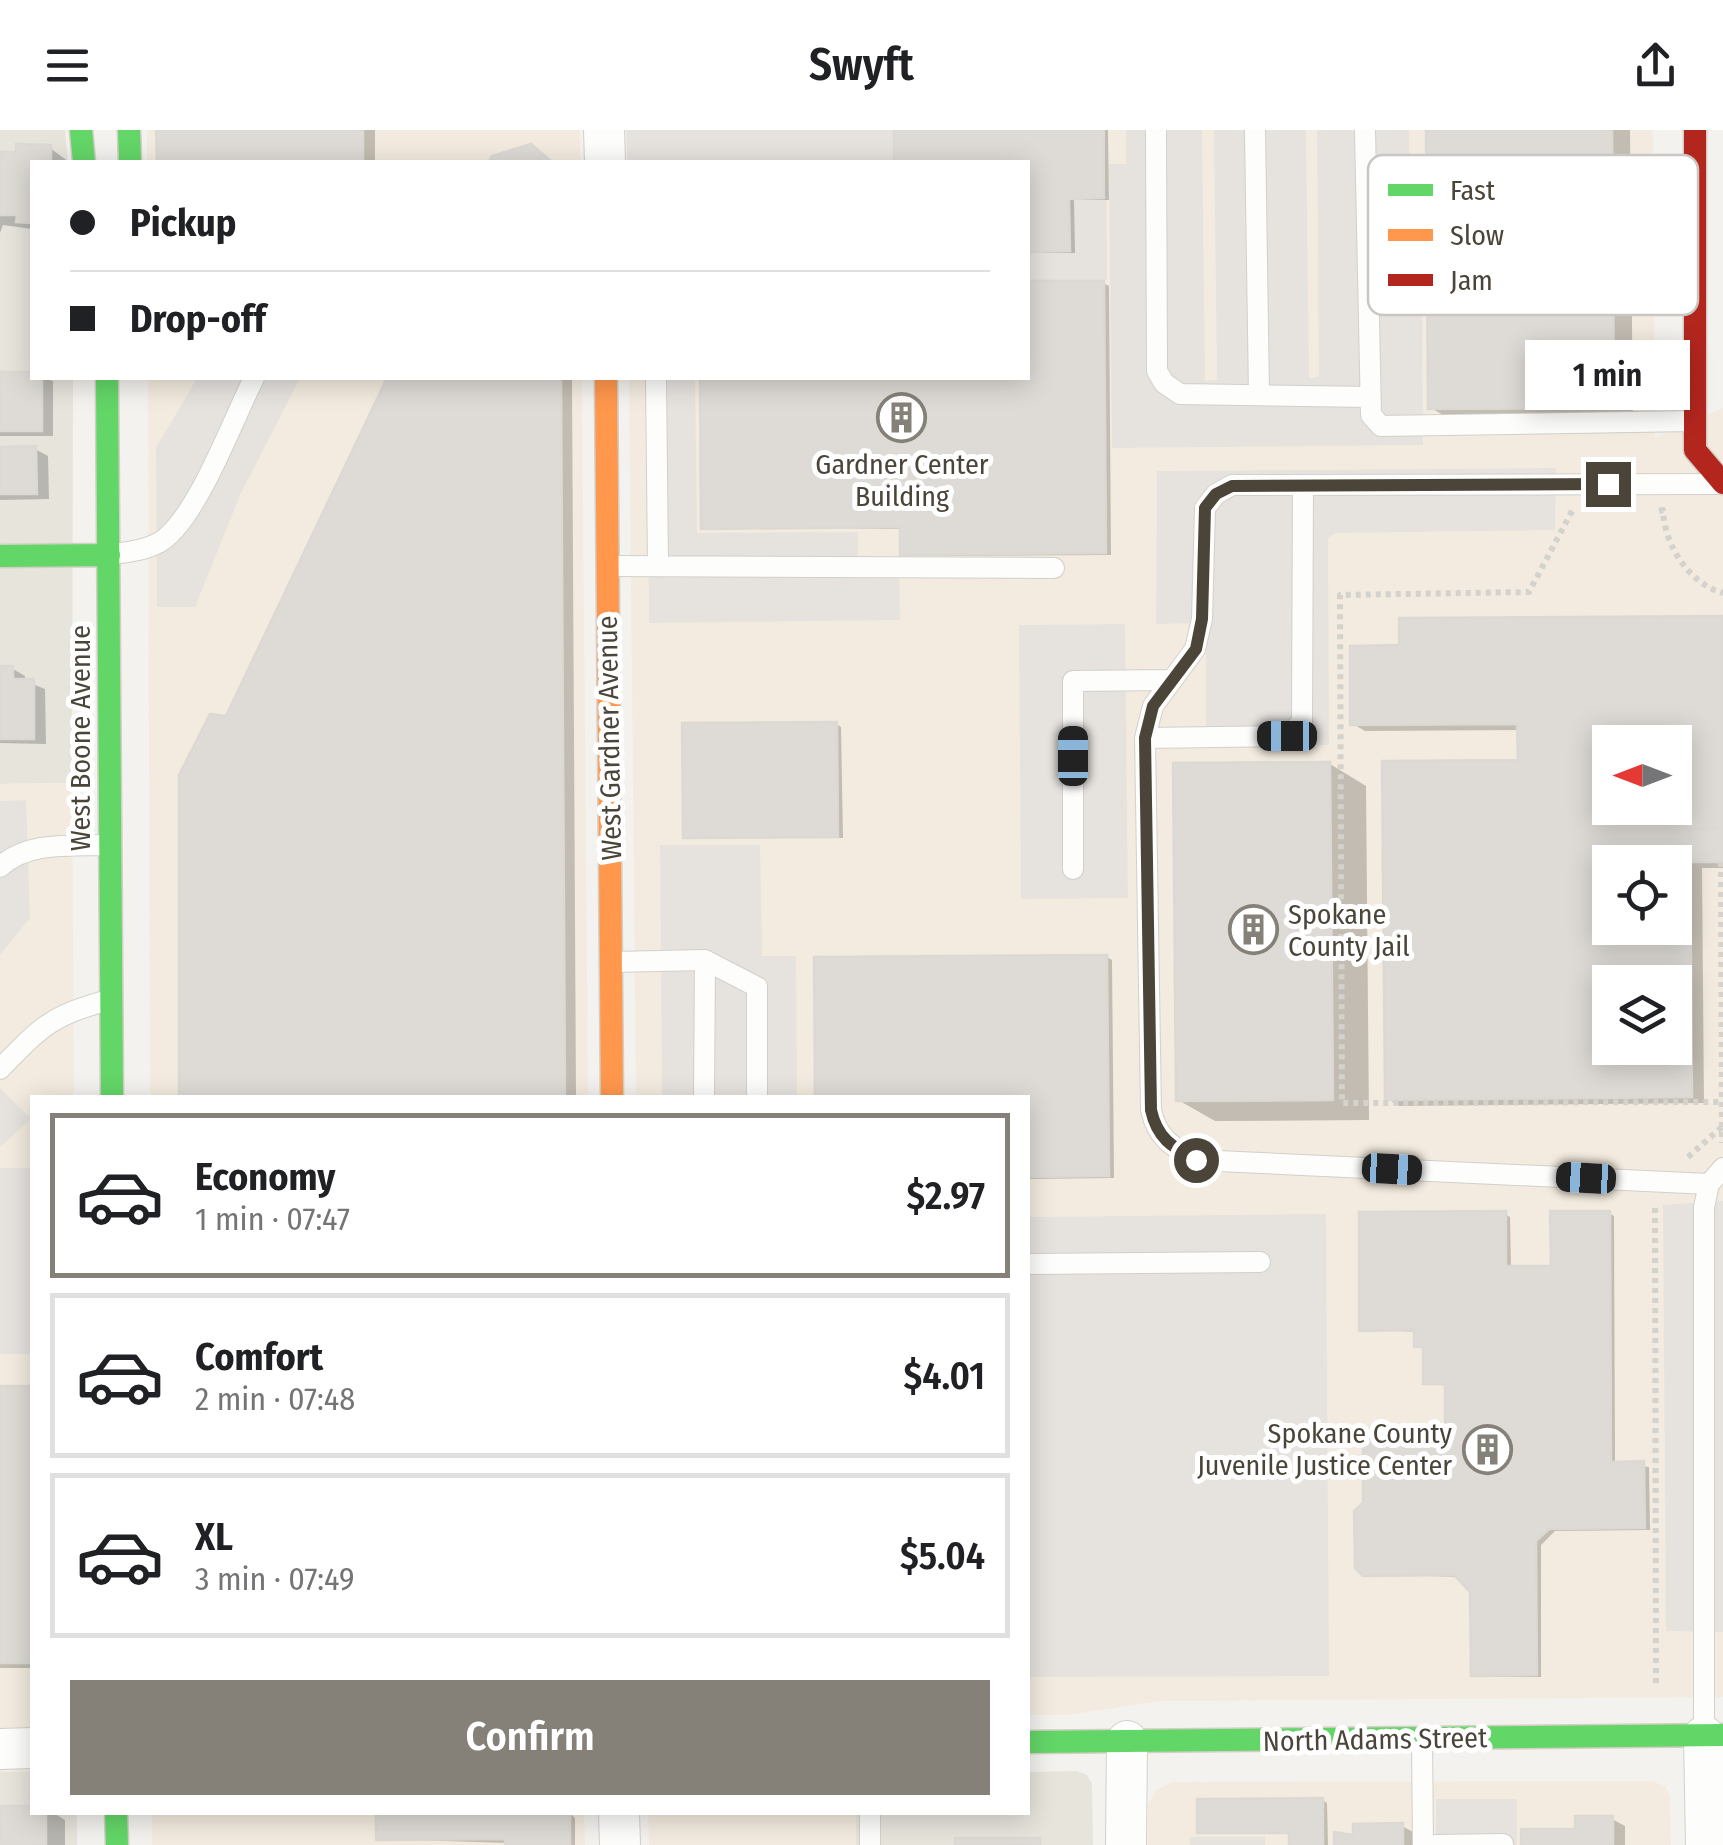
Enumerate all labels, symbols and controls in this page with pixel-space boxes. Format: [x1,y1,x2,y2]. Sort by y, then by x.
icon: menu [40,38,95,93]
text: Swyft [809,38,914,92]
icon: share [1628,38,1683,93]
legend [1368,155,1698,315]
text: Fast [1450,174,1496,207]
text: Pickup [130,200,236,246]
text: Slow [1450,219,1504,252]
text: Jam [1450,264,1493,297]
text: Drop-off [130,296,266,342]
callout: 1 min [1526,339,1690,409]
text: 1 min [1573,356,1642,394]
building icon: Gardner Center Building [876,391,928,443]
place label: Gardner Center Building [815,448,989,513]
route end [1586,462,1631,507]
street label: West Gardner Avenue [591,615,628,861]
street label: West Boone Avenue [64,625,97,851]
car [1257,721,1317,751]
north arrow [1592,725,1692,825]
map controls [1592,725,1692,1065]
car [1058,726,1088,786]
button: locate [1592,845,1692,945]
place label: Spokane County Jail [1288,898,1410,963]
building icon: Spokane County Jail [1227,904,1279,956]
button: layers [1592,965,1692,1065]
route start [1174,1138,1219,1183]
icon: car [75,1151,165,1241]
car [1361,1152,1423,1186]
text: Economy [195,1154,335,1200]
car [1555,1161,1617,1195]
text: $2.97 [907,1173,985,1219]
text: 1 min · 07:47 [195,1200,350,1238]
icon: car [75,1331,165,1421]
text: Comfort [195,1334,323,1380]
text: $4.01 [903,1353,985,1399]
text: 2 min · 07:48 [195,1380,355,1418]
place label: Spokane County Juvenile Justice Center [1197,1417,1453,1482]
building icon: Spokane County Juvenile Justice Center [1461,1423,1513,1475]
icon: car [75,1511,165,1601]
text: XL [195,1514,233,1560]
text: $5.04 [900,1533,985,1579]
text: 3 min · 07:49 [195,1560,354,1598]
button: Confirm [70,1680,990,1795]
street label: North Adams Street [1263,1721,1488,1758]

